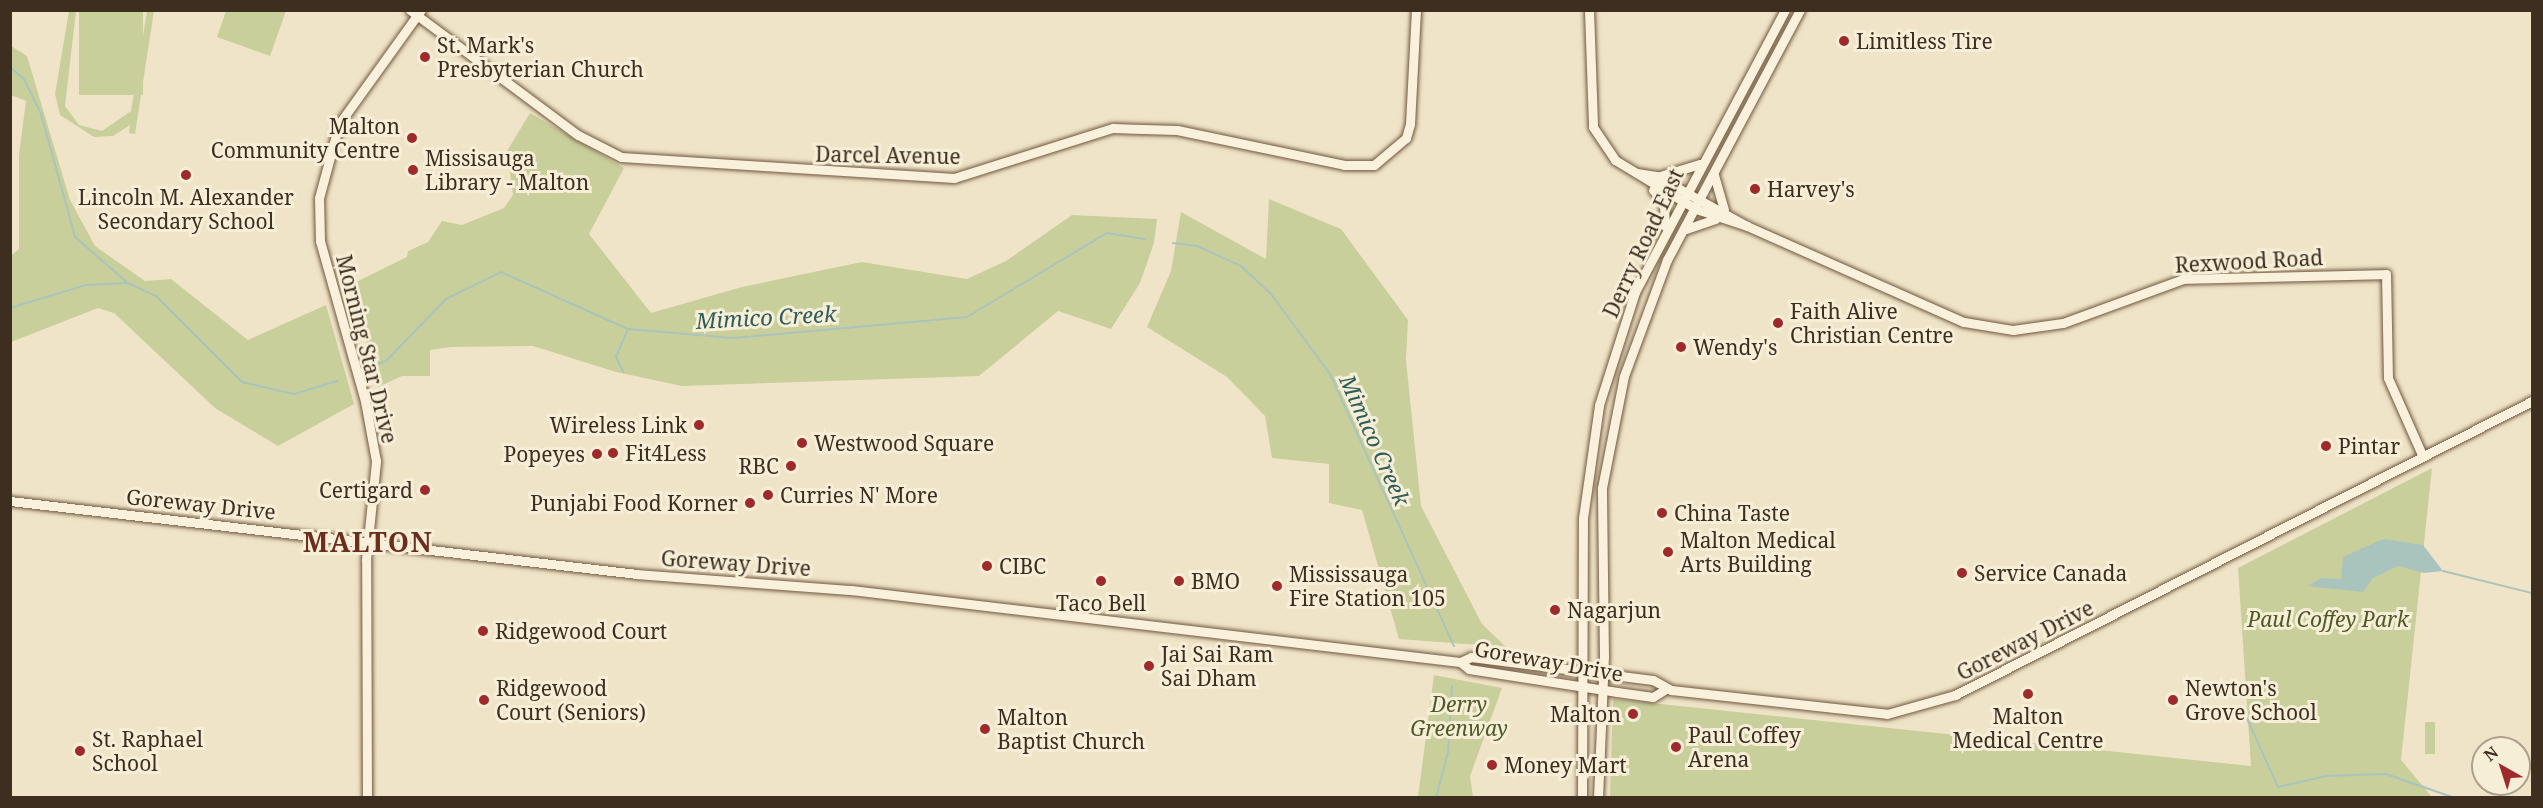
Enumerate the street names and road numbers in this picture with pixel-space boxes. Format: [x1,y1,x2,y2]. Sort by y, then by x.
street label: Darcel Avenue [815,141,961,169]
street label: Derry Road East [1597,165,1689,321]
street label: Rexwood Road [2174,245,2324,277]
street label: Morning Star Drive [331,252,403,446]
street label: Goreway Drive [125,484,277,524]
street label: Goreway Drive [660,545,812,581]
street label: Goreway Drive [1952,595,2098,685]
street label: Goreway Drive [1473,636,1625,686]

